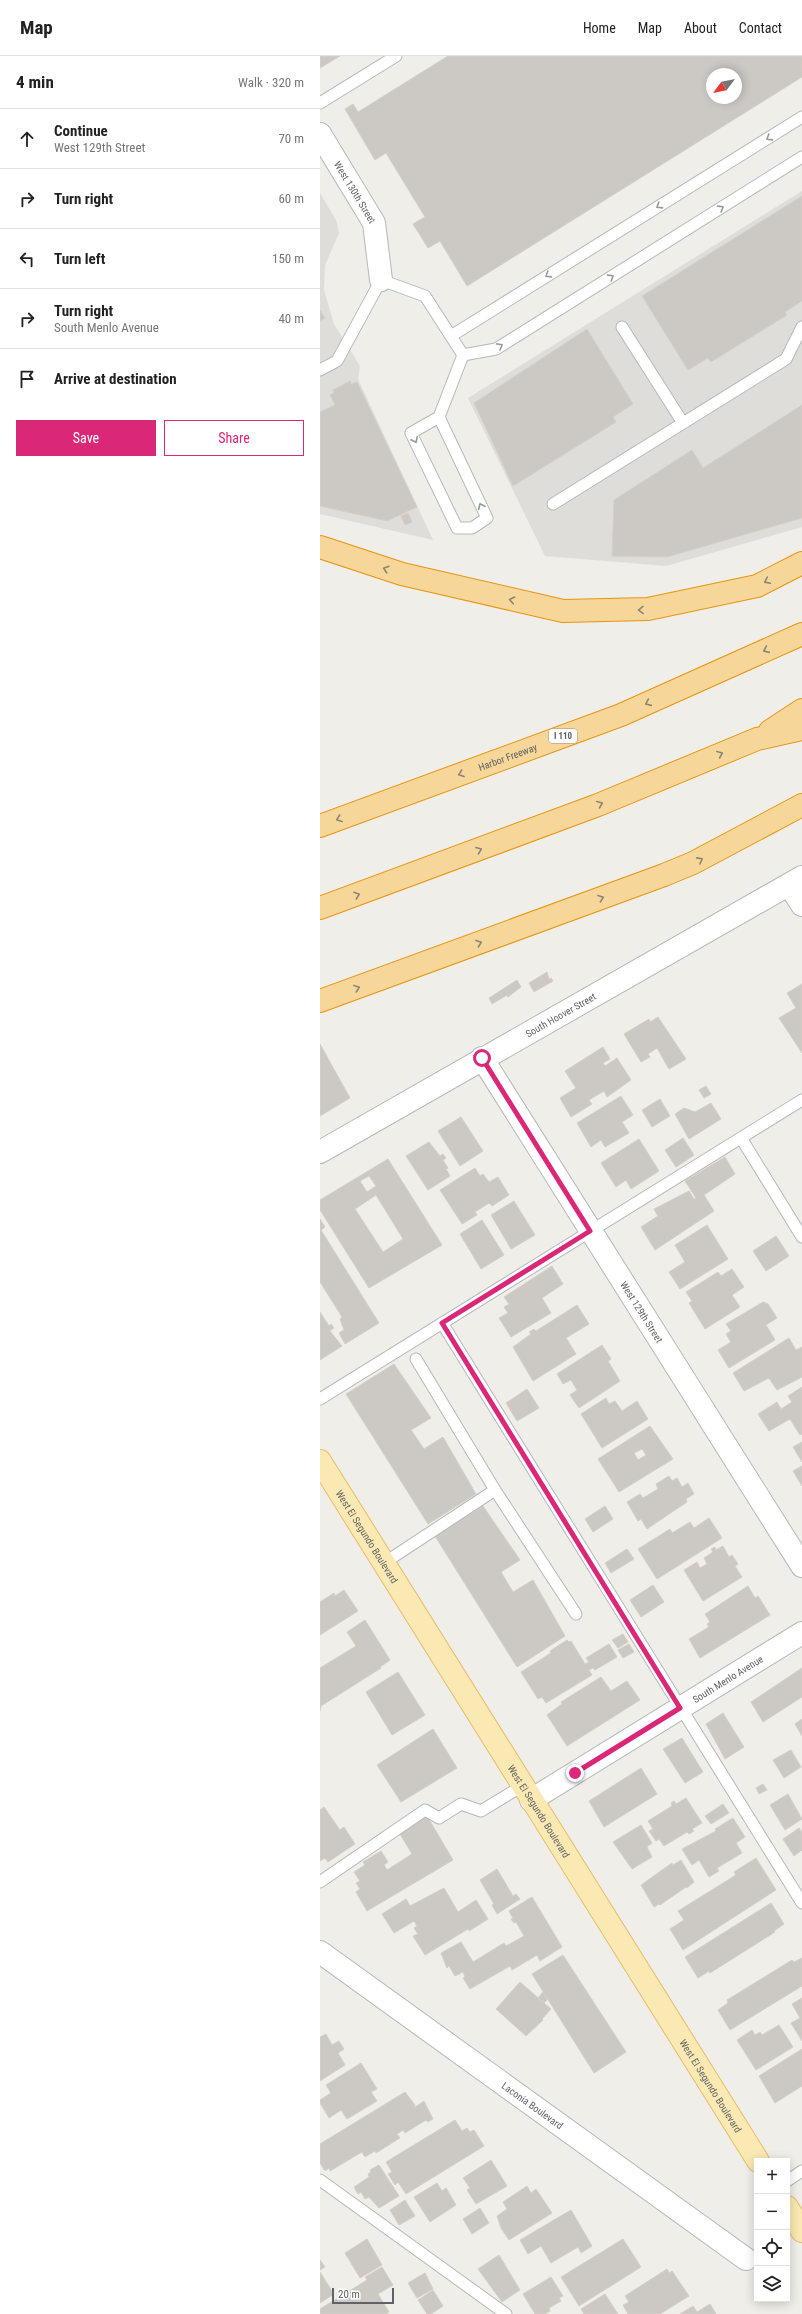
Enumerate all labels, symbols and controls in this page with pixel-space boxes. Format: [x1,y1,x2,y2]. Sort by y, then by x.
text: Map [20,16,53,39]
text: Home [583,20,616,36]
text: Map [638,20,662,36]
text: About [684,20,717,36]
text: Contact [739,20,782,36]
north arrow [706,68,742,104]
text: 4 min [16,72,54,92]
text: Walk · 320 m [238,75,304,90]
text: Continue [54,122,108,140]
icon: ahead [16,128,38,150]
text: 70 m [278,131,304,146]
one-way arrow [766,133,773,140]
text: West 129th Street [54,140,145,155]
street label: West 130th Street [332,159,378,225]
icon: right [16,188,38,210]
text: Turn right [54,190,113,208]
text: 60 m [278,191,304,206]
one-way arrow [656,202,663,209]
one-way arrow [717,205,724,213]
icon: left [16,248,38,270]
text: Turn left [54,250,105,268]
text: 150 m [272,251,304,266]
one-way arrow [545,270,552,278]
one-way arrow [606,275,613,282]
text: Turn right [54,302,113,320]
icon: right [16,308,38,330]
text: 40 m [278,311,304,326]
text: South Menlo Avenue [54,320,159,335]
one-way arrow [496,343,503,350]
icon: arrive [16,368,38,390]
text: Arrive at destination [54,370,177,388]
button: Save [16,420,156,456]
button: Share [164,420,304,456]
one-way arrow [410,436,418,443]
one-way arrow [478,502,486,510]
one-way arrow [383,565,390,573]
one-way arrow [764,576,771,584]
one-way arrow [509,596,515,604]
one-way arrow [638,605,644,614]
one-way arrow [763,645,771,653]
one-way arrow [644,698,652,706]
road number: I 110 [549,729,577,743]
street label: Harbor Freeway [477,741,539,773]
one-way arrow [716,751,724,759]
one-way arrow [457,769,464,777]
one-way arrow [596,801,604,809]
one-way arrow [335,814,342,822]
one-way arrow [475,846,482,854]
one-way arrow [696,857,703,864]
one-way arrow [353,891,360,900]
one-way arrow [597,895,604,903]
one-way arrow [475,939,482,948]
one-way arrow [353,984,360,992]
street label: South Hoover Street [524,991,598,1040]
route start [473,1049,491,1067]
street label: West 129th Street [618,1279,665,1345]
street label: West El Segundo Boulevard [334,1488,400,1585]
street label: South Menlo Avenue [691,1653,765,1705]
street label: West El Segundo Boulevard [505,1763,572,1860]
route end [566,1764,584,1782]
street label: West El Segundo Boulevard [677,2038,744,2135]
street label: Laconia Boulevard [500,2080,565,2131]
map controls [754,2158,790,2302]
button: + [754,2158,790,2194]
button: − [754,2194,790,2230]
button: locate [754,2230,790,2266]
button: layers [754,2266,790,2302]
scale bar [332,2286,394,2305]
text: 20 m [338,2288,360,2301]

